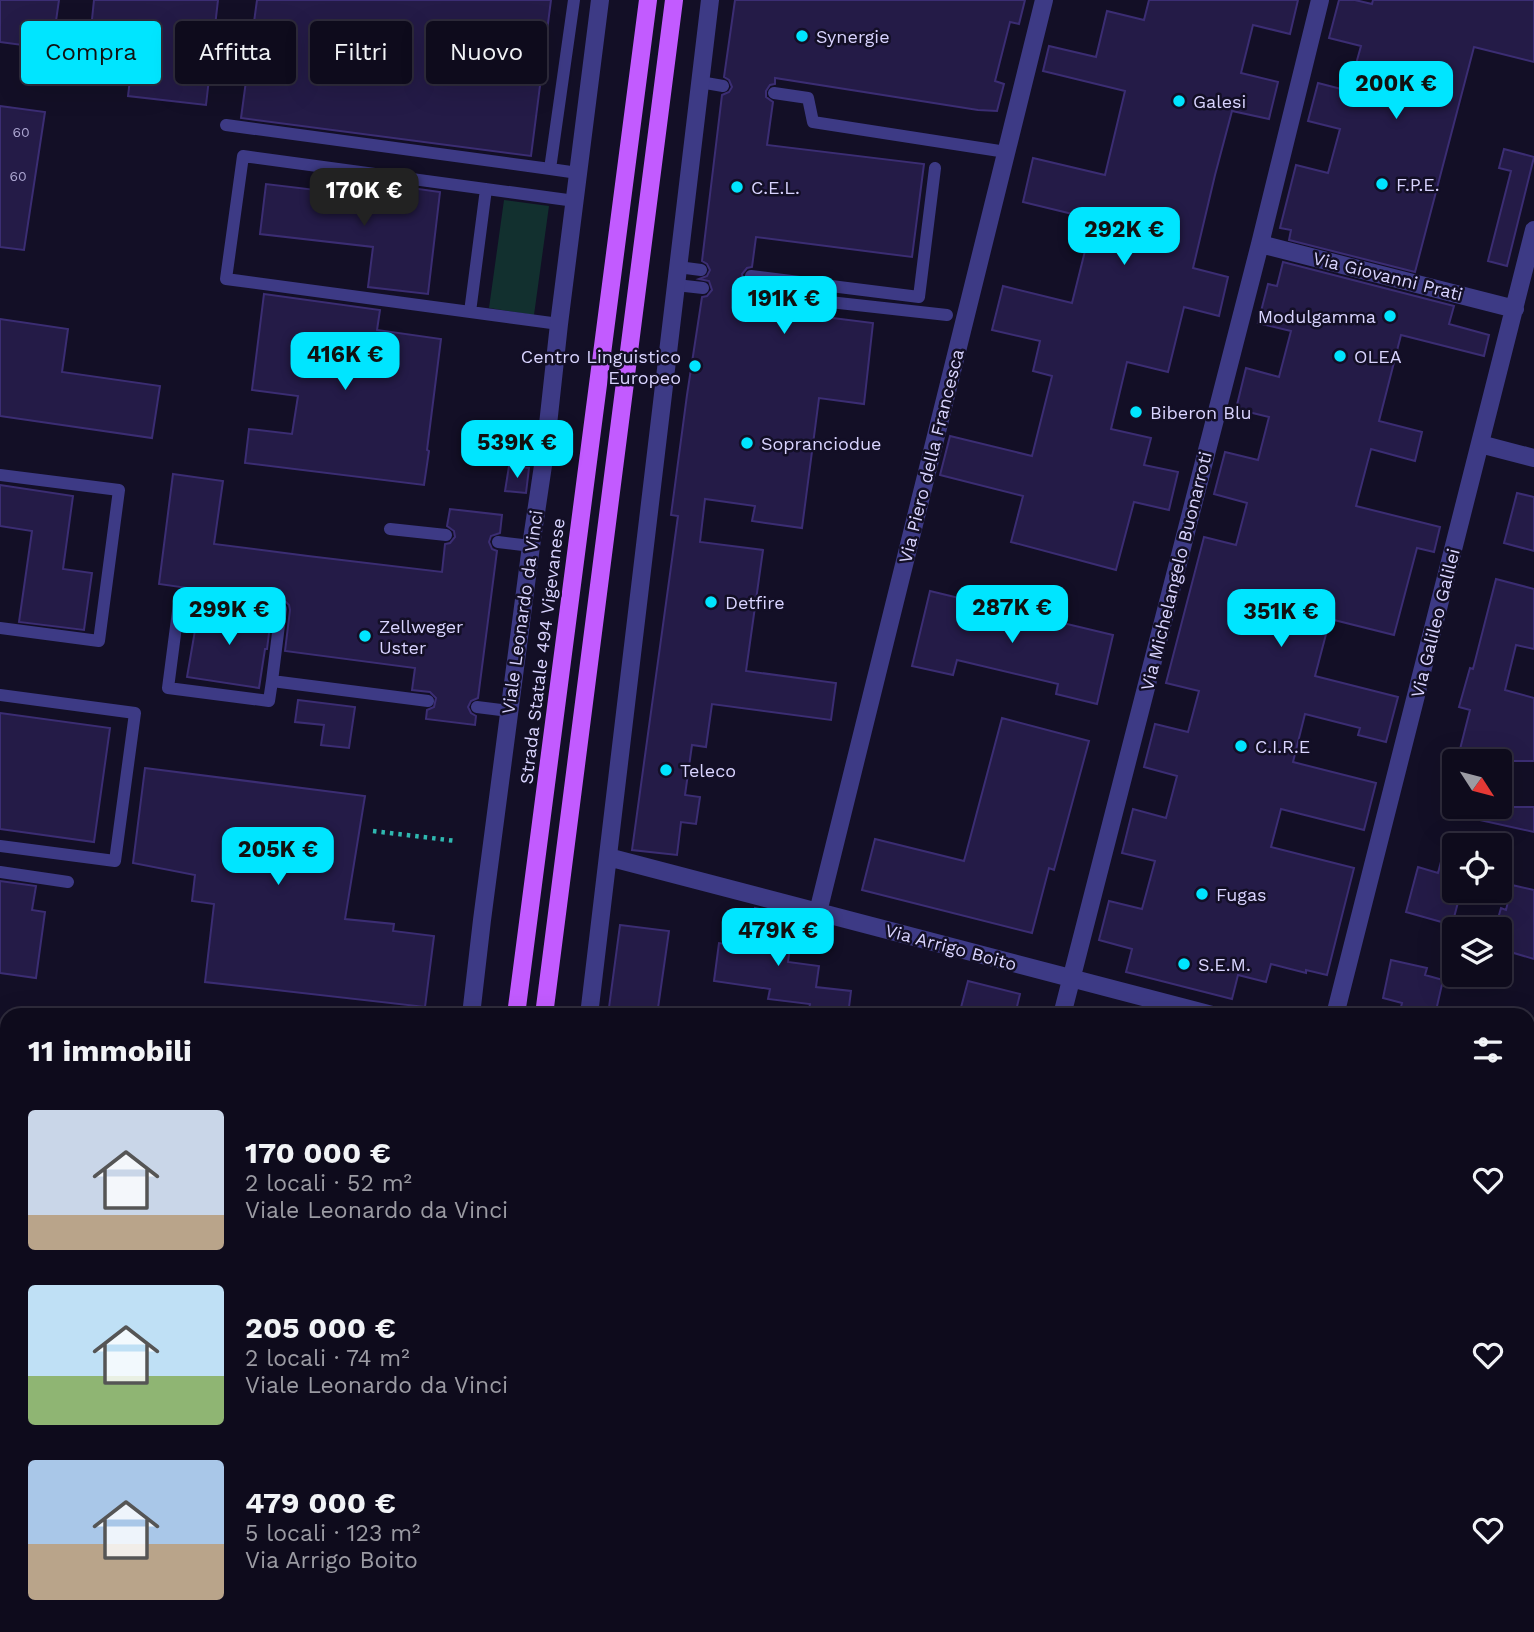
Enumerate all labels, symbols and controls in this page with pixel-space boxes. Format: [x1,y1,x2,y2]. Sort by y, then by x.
chip: Compra [21,21,161,84]
chip: Affitta [175,21,296,84]
chip: Filtri [310,21,412,84]
chip: Nuovo [426,21,547,84]
place label: Synergie [816,26,890,47]
marker: Synergie [794,28,810,44]
pin: 200K € [1339,61,1453,121]
text: 200K € [1355,70,1437,97]
place label: Galesi [1193,91,1246,112]
marker: Galesi [1171,93,1187,109]
house number: 60 [12,124,30,140]
house number: 60 [9,168,27,184]
pin: 170K € [307,168,421,228]
place label: F.P.E. [1396,174,1440,195]
marker: F.P.E. [1374,176,1390,192]
text: 170K € [326,177,402,204]
place label: C.E.L. [751,177,800,198]
marker: C.E.L. [729,179,745,195]
pin: 292K € [1067,208,1181,267]
text: 292K € [1084,216,1164,243]
street label: Via Giovanni Prati [1311,247,1465,305]
pin: 191K € [727,276,841,336]
text: 191K € [748,285,820,312]
place label: Modulgamma [1258,306,1376,327]
marker: Modulgamma [1382,308,1398,324]
pin: 416K € [288,332,402,392]
text: 416K € [307,341,383,368]
place label: Centro Linguistico Europeo [521,346,681,388]
place label: OLEA [1354,346,1402,367]
street label: Via Piero della Francesca [894,347,968,565]
marker: OLEA [1332,348,1348,364]
marker: Centro Linguistico Europeo [687,358,703,374]
place label: Biberon Blu [1150,402,1252,423]
marker: Biberon Blu [1128,404,1144,420]
pin: 539K € [460,420,574,480]
text: 539K € [477,429,557,456]
place label: Sopranciodue [761,433,882,454]
marker: Sopranciodue [739,435,755,451]
street label: Via Michelangelo Buonarroti [1136,449,1216,693]
street label: Viale Leonardo da Vinci [497,509,547,715]
street label: Strada Statale 494 Vigevanese [515,517,569,785]
street label: Via Galileo Galilei [1406,546,1464,700]
pin: 287K € [955,586,1069,645]
pin: 299K € [172,588,286,647]
pin: 351K € [1224,590,1338,649]
place label: Detfire [725,592,785,613]
marker: Detfire [703,594,719,610]
text: 287K € [972,594,1052,621]
text: 299K € [189,596,269,623]
text: 351K € [1243,598,1319,625]
place label: Zellweger Uster [379,616,463,658]
marker: Zellweger Uster [357,628,373,644]
place label: C.I.R.E [1255,736,1310,757]
marker: C.I.R.E [1233,738,1249,754]
north arrow [1442,749,1512,819]
map controls [1442,749,1512,987]
place label: Teleco [680,760,736,781]
marker: Teleco [658,762,674,778]
pin: 205K € [221,828,335,887]
button: locate [1442,833,1512,903]
text: 205K € [238,836,318,863]
place label: Fugas [1216,884,1267,905]
marker: Fugas [1194,886,1210,902]
pin: 479K € [721,908,835,968]
text: 479K € [738,917,818,944]
button: layers [1442,917,1512,987]
street label: Via Arrigo Boito [883,919,1019,975]
place label: S.E.M. [1198,954,1251,975]
marker: S.E.M. [1176,956,1192,972]
icon: filters [1469,1031,1507,1069]
text: 11 immobili [28,1033,192,1068]
text: 170 000 € [245,1135,391,1170]
icon: home [84,1138,168,1222]
icon: heart [1469,1161,1507,1199]
text: 2 locali · 52 m² [245,1170,412,1197]
text: Viale Leonardo da Vinci [245,1197,508,1224]
text: 205 000 € [245,1310,396,1345]
icon: home [84,1313,168,1397]
icon: heart [1469,1336,1507,1374]
text: 2 locali · 74 m² [245,1345,410,1372]
text: Viale Leonardo da Vinci [245,1372,508,1399]
text: 479 000 € [245,1485,396,1520]
icon: home [84,1488,168,1572]
icon: heart [1469,1511,1507,1549]
text: 5 locali · 123 m² [245,1520,421,1547]
text: Via Arrigo Boito [245,1547,418,1574]

